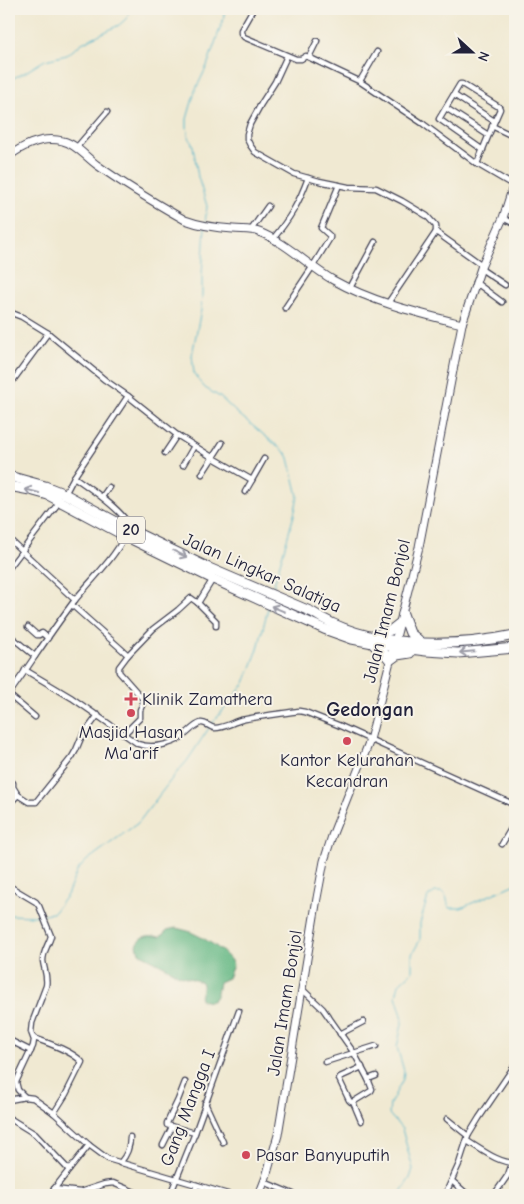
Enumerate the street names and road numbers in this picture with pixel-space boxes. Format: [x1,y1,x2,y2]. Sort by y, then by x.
road number: 20 [117,516,145,544]
street label: Jalan Lingkar Salatiga [180,529,344,617]
street label: Jalan Imam Bonjol [359,537,415,685]
street label: Jalan Imam Bonjol [263,929,307,1077]
street label: Gang Mangga I [156,1047,220,1169]

